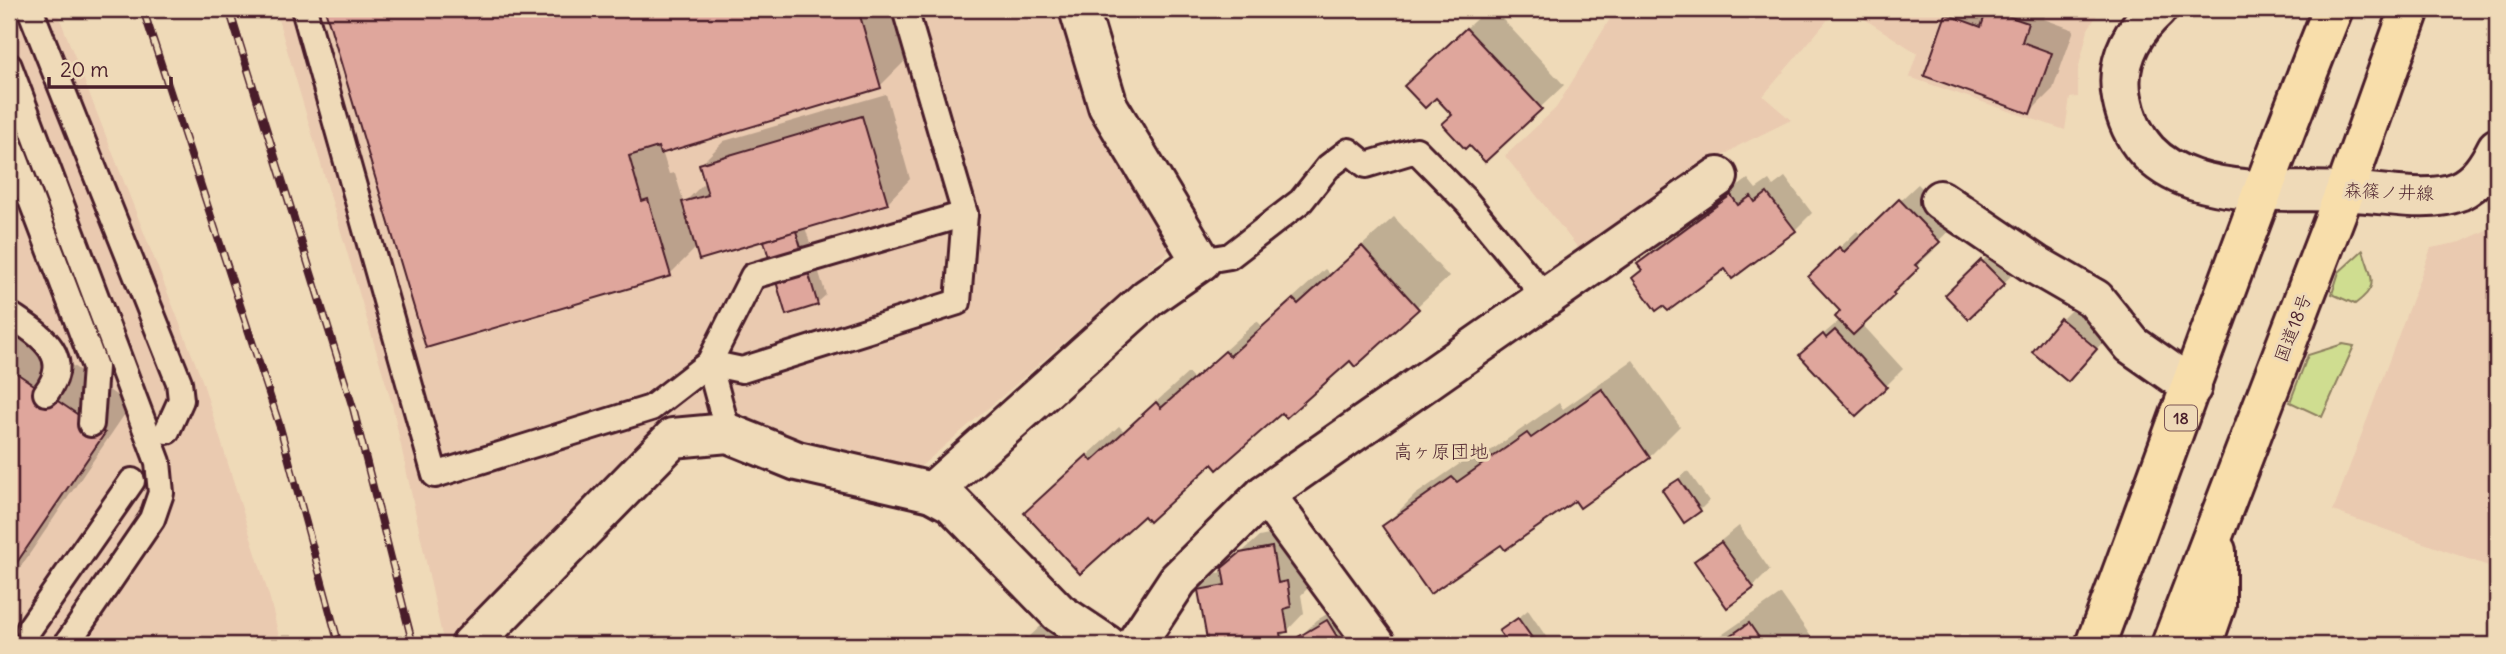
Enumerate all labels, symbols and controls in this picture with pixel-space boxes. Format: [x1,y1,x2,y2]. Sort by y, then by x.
scale bar [49,46,172,90]
text: 20 m [60,56,109,83]
street label: 森篠ノ井線 [2344,178,2434,205]
street label: 国道18号 [2269,290,2316,365]
road number: 18 [2165,406,2197,430]
district label: 高ヶ原団地 [1393,439,1489,463]

